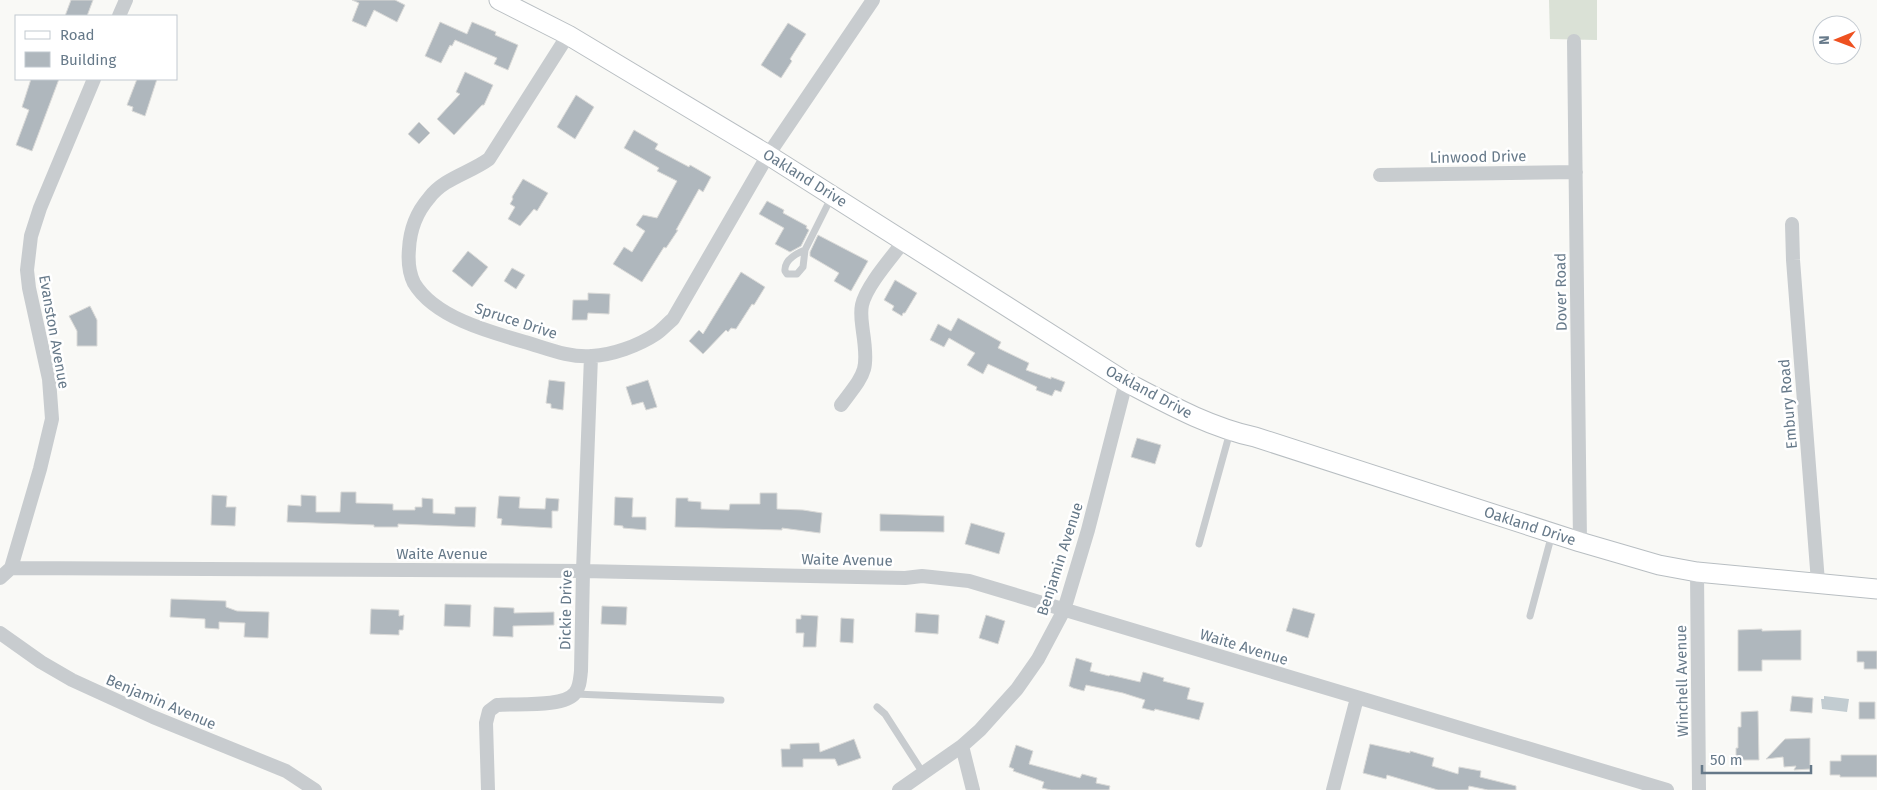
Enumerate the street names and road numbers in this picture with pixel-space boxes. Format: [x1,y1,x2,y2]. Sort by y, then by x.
street label: Oakland Drive [760,145,850,211]
street label: Linwood Drive [1429,147,1527,167]
street label: Dover Road [1551,253,1571,331]
street label: Evanston Avenue [35,274,73,390]
street label: Spruce Drive [472,299,560,343]
street label: Embury Road [1775,358,1801,450]
street label: Oakland Drive [1103,362,1195,422]
street label: Benjamin Avenue [1033,500,1087,618]
street label: Oakland Drive [1482,503,1578,549]
street label: Waite Avenue [396,545,488,563]
street label: Waite Avenue [801,550,893,570]
street label: Dickie Drive [556,570,576,650]
street label: Waite Avenue [1198,625,1290,669]
street label: Winchell Avenue [1672,625,1692,737]
street label: Benjamin Avenue [103,671,219,733]

